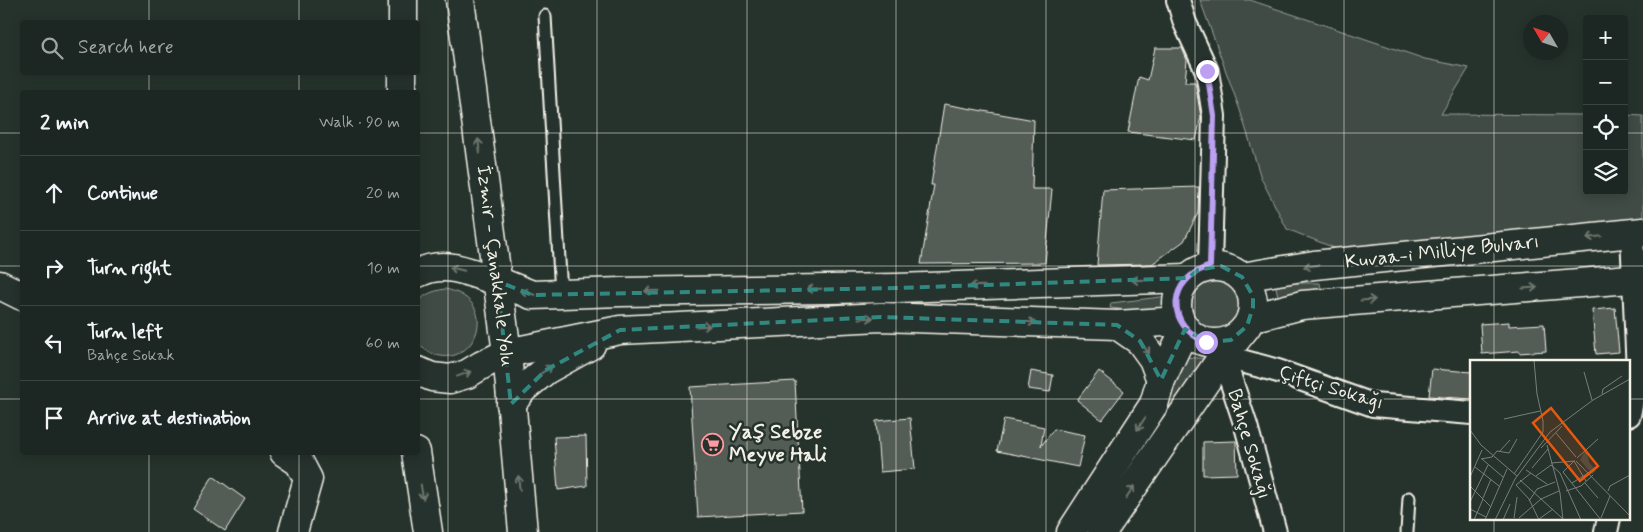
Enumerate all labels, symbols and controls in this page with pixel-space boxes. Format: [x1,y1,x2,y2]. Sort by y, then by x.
north arrow [1523,15,1568,60]
map controls [1583,15,1628,195]
button: + [1583,15,1628,60]
search box [20,20,420,75]
icon: search [38,34,66,62]
text: Search here [78,35,174,60]
route end [1196,60,1219,83]
button: − [1583,60,1628,105]
button: locate [1583,105,1628,150]
text: 2 min [40,109,89,137]
text: Walk · 90 m [319,112,400,133]
one-way arrow [474,138,484,154]
button: layers [1583,150,1628,195]
street label: İzmir - Çanakkale Yolu [469,164,521,368]
icon: ahead [40,179,68,207]
text: Continue [87,181,158,206]
text: 20 m [366,183,400,204]
street label: Kuvaa-i Milliye Bulvarı [1344,228,1540,276]
one-way arrow [1587,232,1603,242]
icon: right [40,254,68,282]
text: Turn right [87,256,171,281]
text: 10 m [367,258,400,279]
one-way arrow [1303,261,1319,271]
one-way arrow [450,264,466,273]
one-way arrow [1131,275,1147,284]
one-way arrow [969,281,985,290]
one-way arrow [1522,283,1538,292]
one-way arrow [806,285,822,294]
one-way arrow [520,287,536,297]
one-way arrow [644,287,660,296]
one-way arrow [1360,295,1376,305]
one-way arrow [857,314,873,323]
one-way arrow [1020,317,1036,327]
text: Turn left [87,320,163,345]
one-way arrow [695,321,711,330]
icon: left [40,329,68,357]
route start [1195,331,1218,354]
text: 60 m [366,333,400,354]
one-way arrow [1139,341,1150,354]
text: Bahçe Sokak [87,345,174,366]
street label: Çiftçi Sokağı [1275,359,1387,417]
inset map [1470,360,1630,520]
one-way arrow [539,365,553,375]
one-way arrow [456,369,471,378]
street label: Bahçe Sokağı [1220,386,1278,502]
icon: arrive [40,404,68,432]
text: Arrive at destination [87,406,251,431]
one-way arrow [1135,416,1145,430]
place label: Yaş Sebze Meyve Hali [729,419,827,469]
supermarket icon: Yaş Sebze Meyve Hali [701,432,725,456]
one-way arrow [514,476,523,492]
one-way arrow [418,484,428,500]
one-way arrow [1125,485,1135,499]

